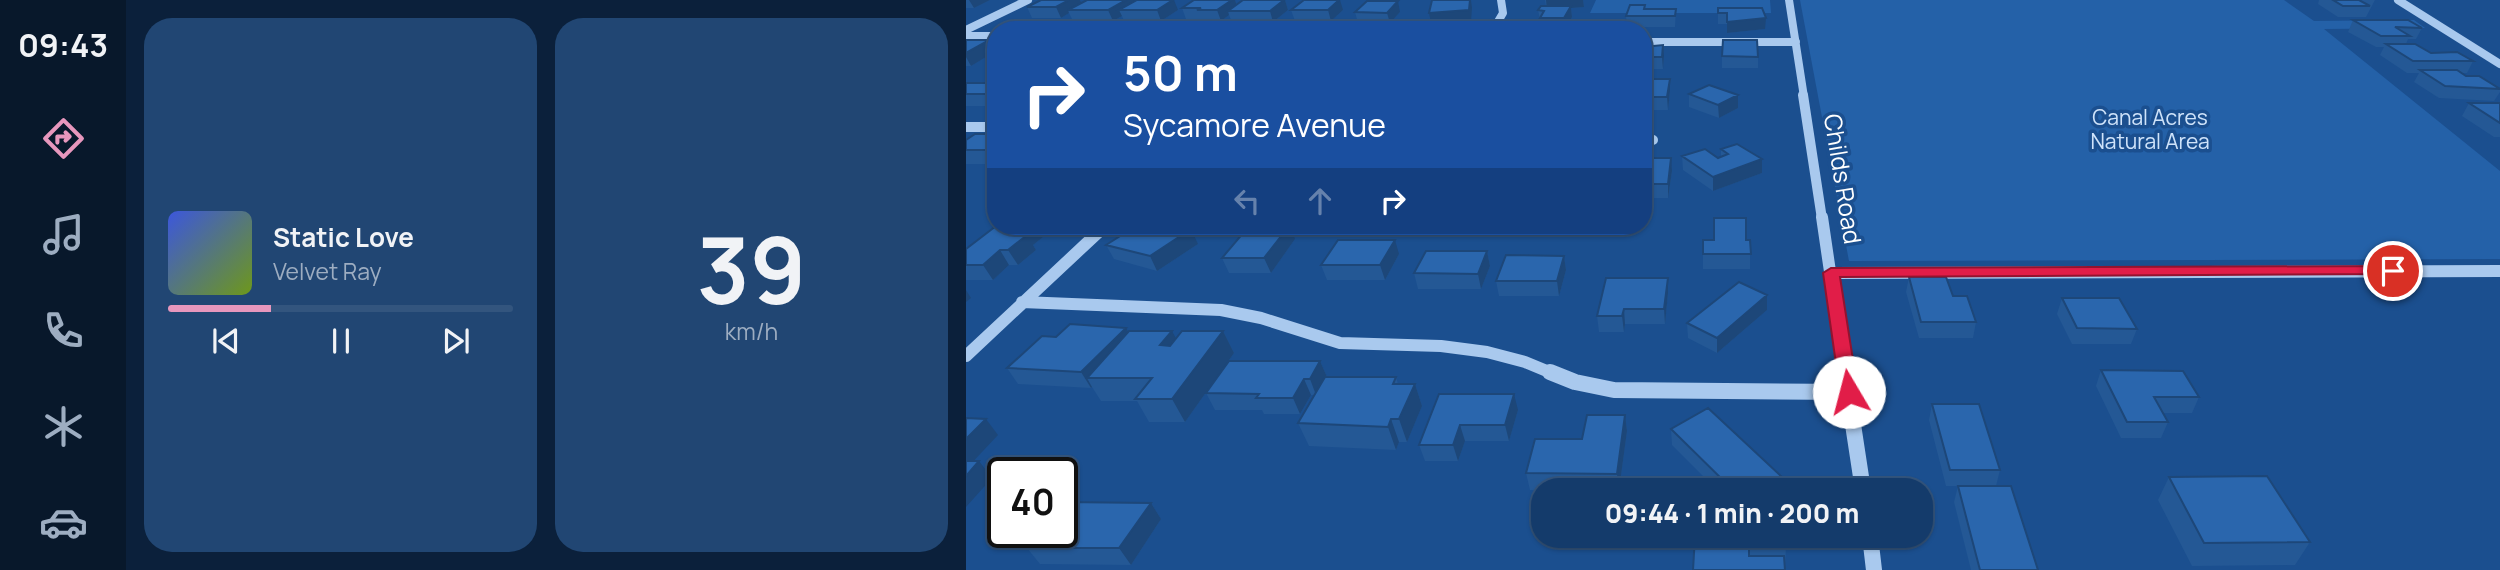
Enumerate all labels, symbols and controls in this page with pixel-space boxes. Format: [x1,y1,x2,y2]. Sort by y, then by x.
text: 09:43 [18,23,108,67]
text: 50 m [1123,39,1238,106]
icon: right [1008,49,1099,140]
text: Sycamore Avenue [1123,103,1386,147]
park label: Canal Acres Natural Area [2090,103,2210,155]
street label: Childs Road [1817,111,1870,246]
icon: directions [39,114,88,163]
icon: left [1228,182,1266,220]
icon: ahead [1301,182,1339,220]
icon: right [1374,182,1412,220]
text: 39 [697,207,806,331]
icon: music [39,210,88,259]
text: Static Love [273,219,414,255]
pin [2363,241,2423,301]
icon: arrive [2374,252,2412,290]
text: Velvet Ray [273,255,382,287]
icon: phone [39,306,88,355]
text: km/h [725,315,778,347]
icon: previous [207,322,245,360]
icon: pause [322,322,360,360]
icon: next [437,322,475,360]
position arrow [1812,355,1886,429]
icon: climate [39,402,88,451]
speed limit sign: 40 [987,457,1078,548]
text: 09:44 · 1 min · 200 m [1605,495,1859,531]
icon: car [39,498,88,547]

